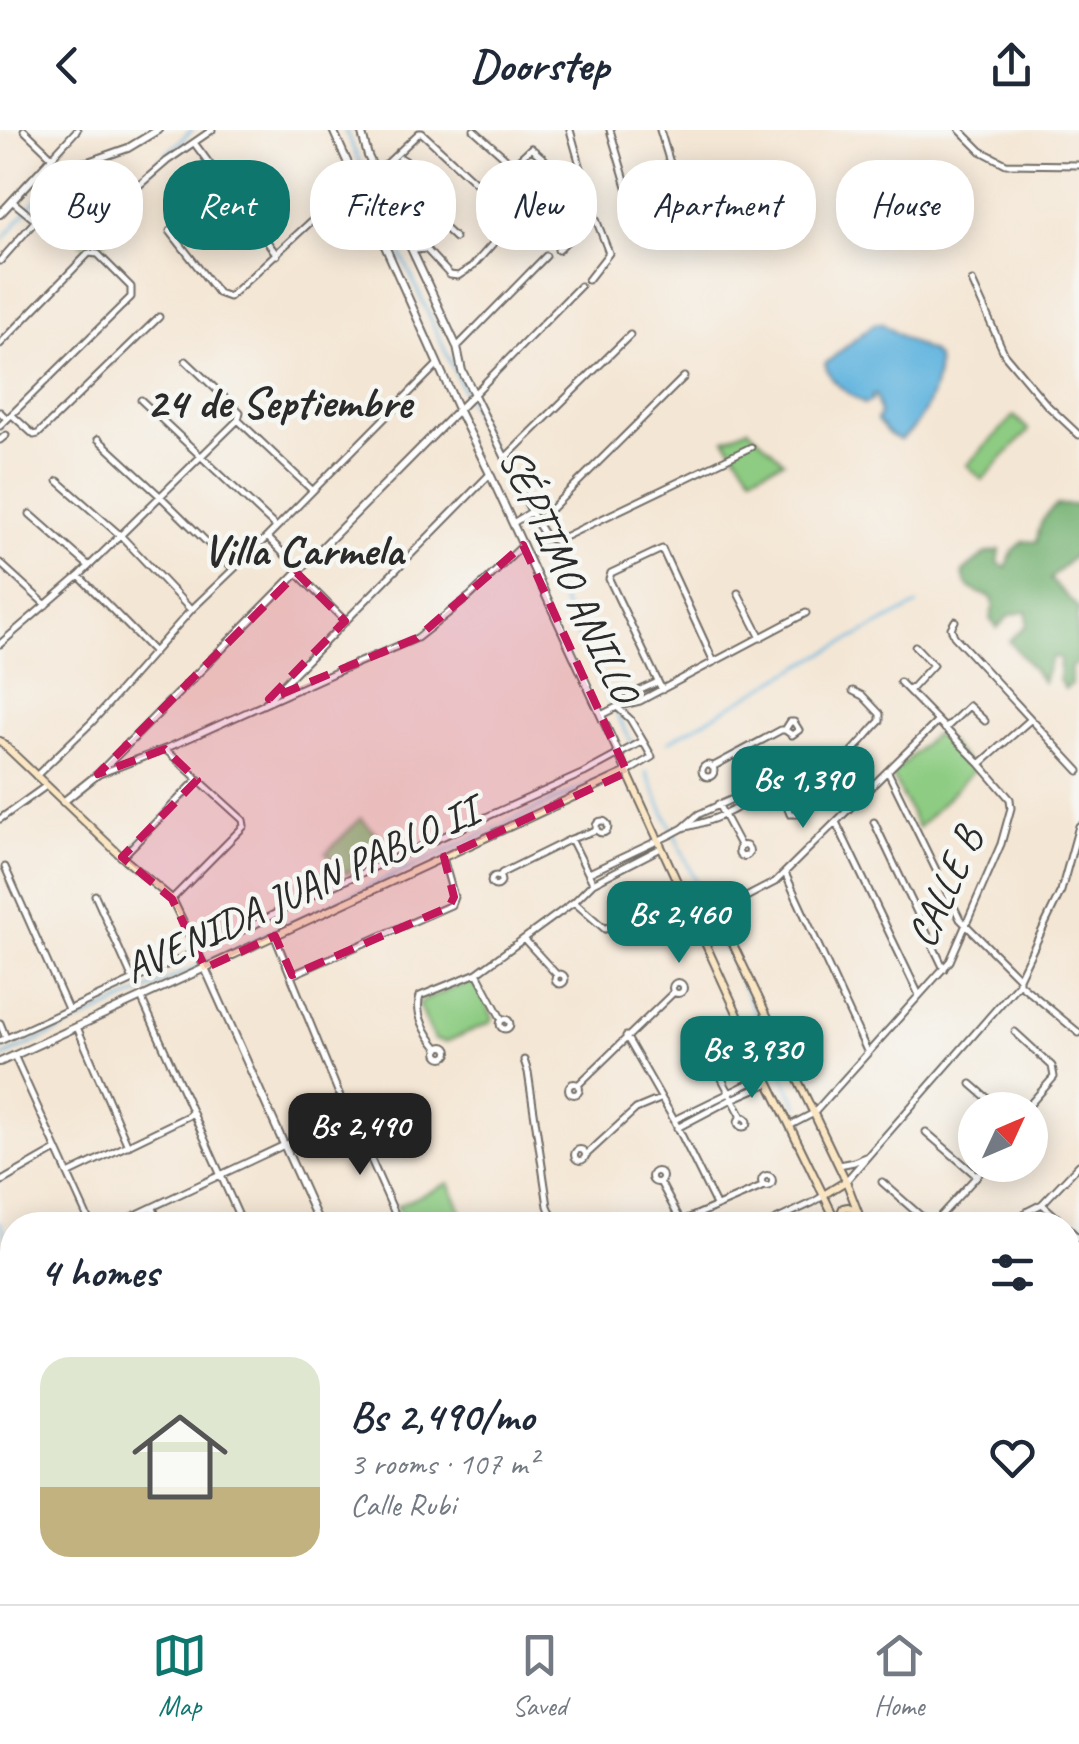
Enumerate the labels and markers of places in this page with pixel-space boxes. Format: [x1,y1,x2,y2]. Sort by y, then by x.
pin: Bs 1,390 [700,746,906,831]
pin: Bs 2,460 [576,881,782,966]
pin: Bs 3,930 [649,1016,855,1101]
pin: Bs 2,490 [257,1093,463,1178]

